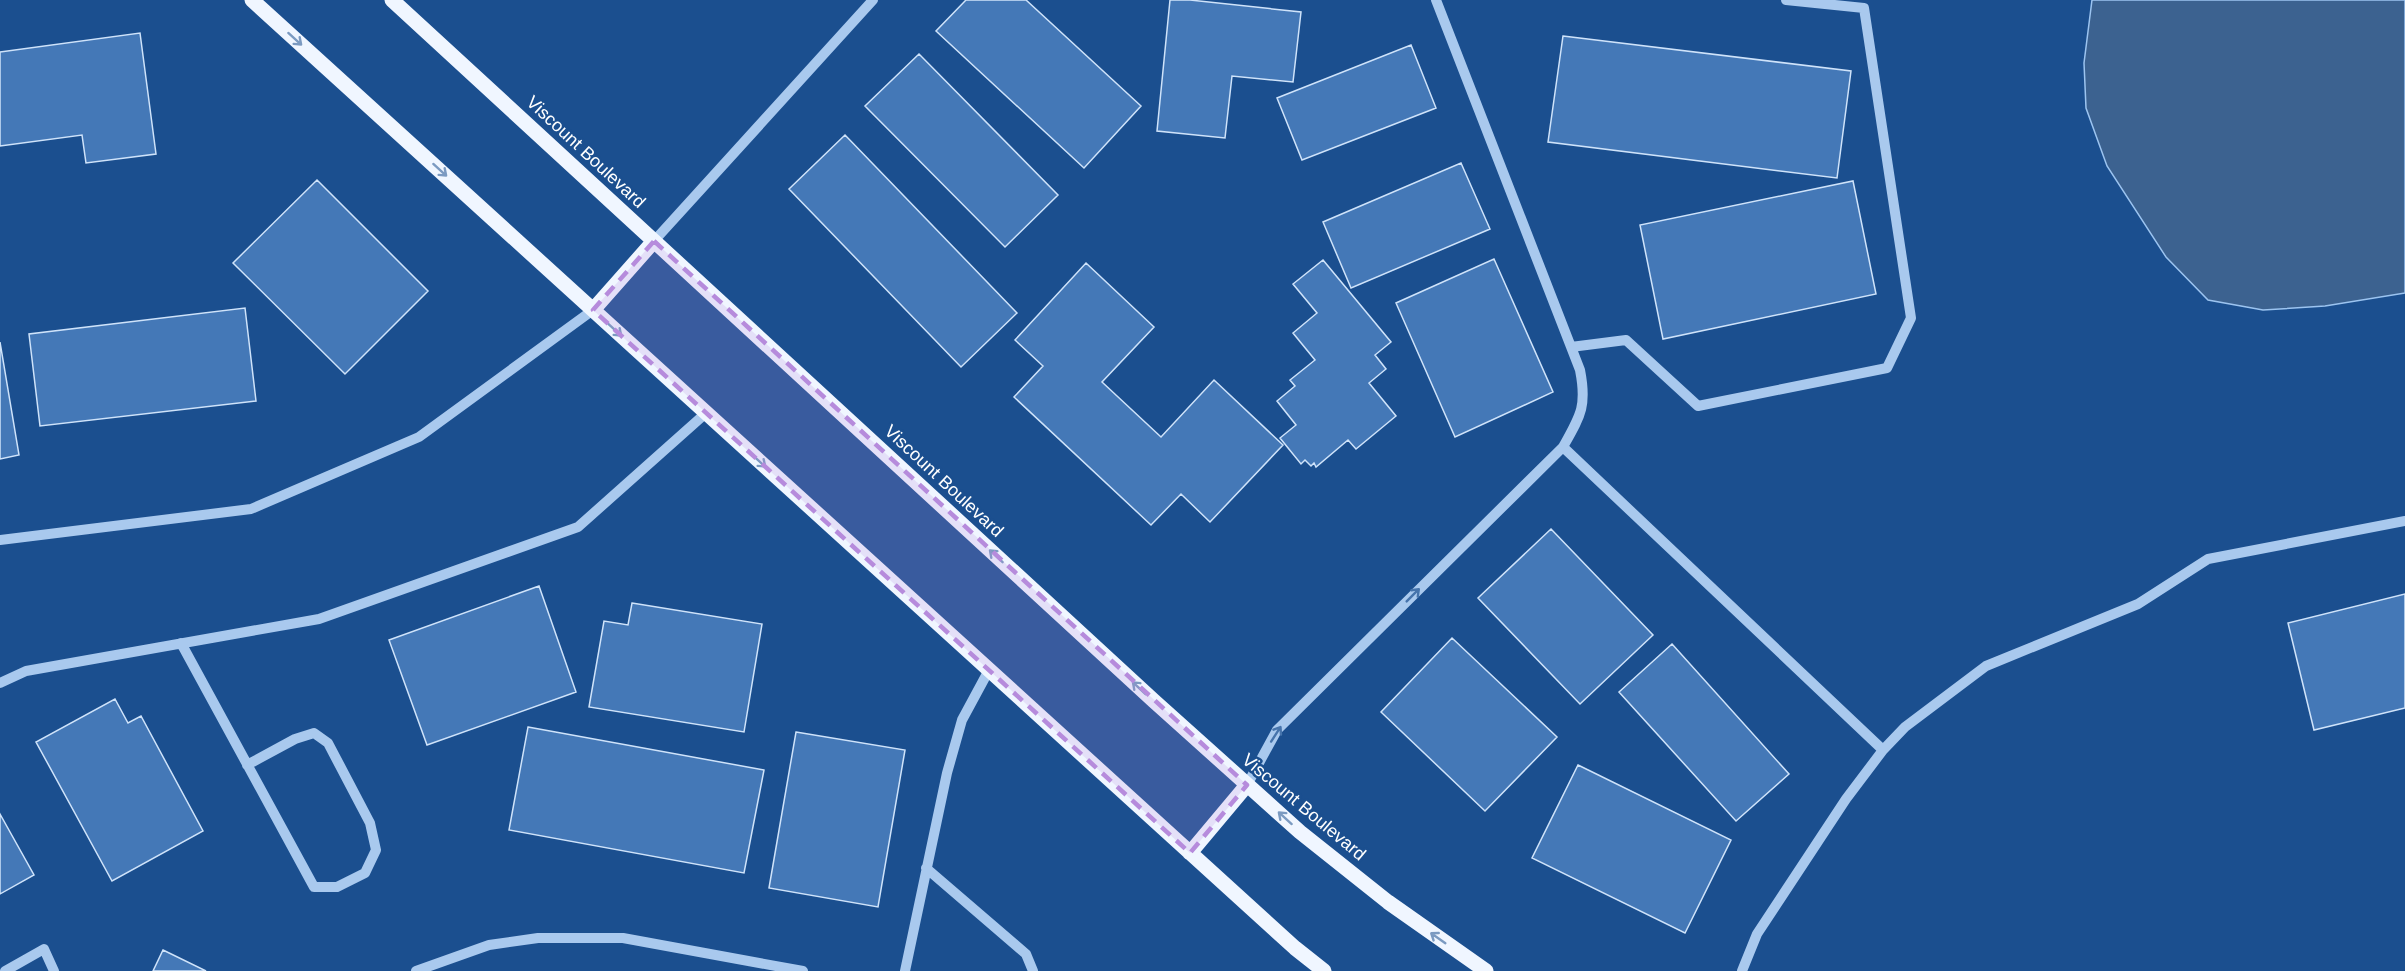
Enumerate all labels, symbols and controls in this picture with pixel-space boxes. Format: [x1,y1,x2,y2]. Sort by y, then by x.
one-way arrow [288,32,303,46]
street label: Viscount Boulevard [523,92,649,212]
one-way arrow [432,163,447,178]
one-way arrow [607,323,622,337]
street label: Viscount Boulevard [881,421,1007,541]
one-way arrow [751,454,766,468]
one-way arrow [989,549,1004,563]
one-way arrow [1405,588,1420,603]
one-way arrow [1132,681,1147,695]
one-way arrow [1270,726,1282,742]
street label: Viscount Boulevard [1238,750,1370,864]
one-way arrow [1277,811,1292,825]
one-way arrow [1431,932,1447,944]

